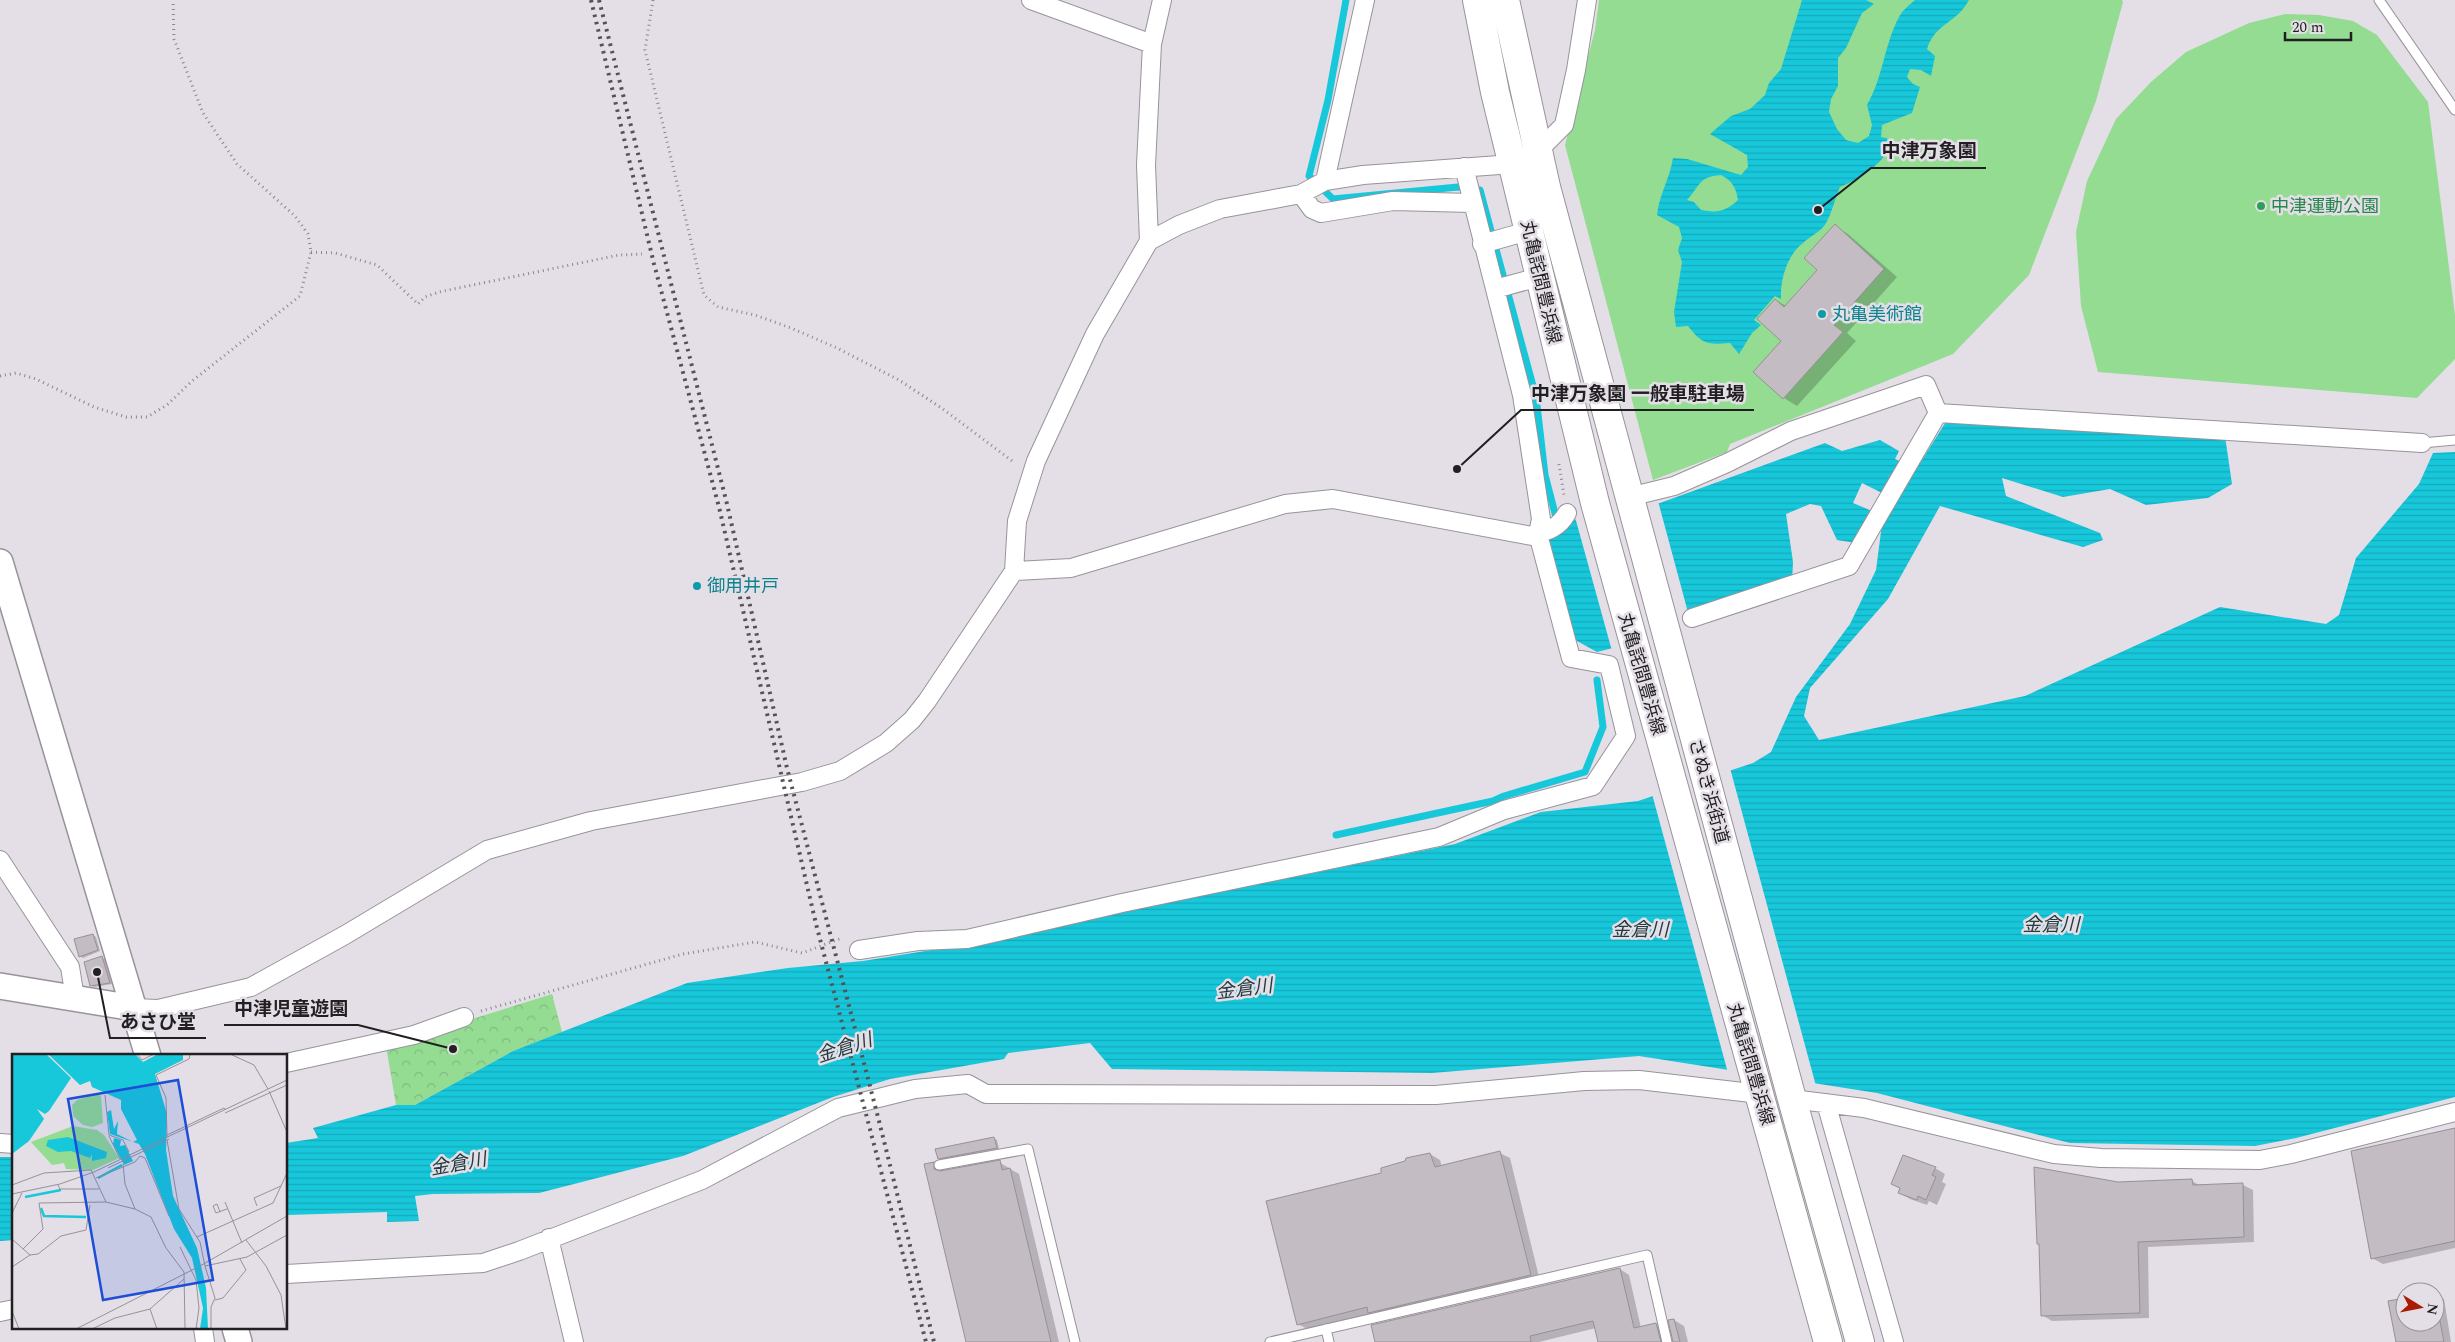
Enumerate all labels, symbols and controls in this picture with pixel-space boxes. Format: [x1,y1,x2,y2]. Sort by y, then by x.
scale bar [2285,10,2351,42]
text: 20 m [2292,16,2324,39]
callout: 中津万象園 [1871,134,1986,168]
text: 中津万象園 [1881,137,1977,166]
place label: 中津運動公園 [2271,193,2379,220]
marker: 中津運動公園 [2255,200,2267,212]
street label: 丸亀詫間豊浜線 [1513,218,1568,347]
place label: 丸亀美術館 [1832,301,1922,328]
marker: 丸亀美術館 [1816,308,1828,320]
callout: 中津万象園 一般車駐車場 [1521,376,1754,410]
text: 中津万象園 一般車駐車場 [1531,380,1745,409]
place label: 御用井戸 [707,573,779,600]
marker: 御用井戸 [691,580,703,592]
street label: 丸亀詫間豊浜線 [1611,610,1672,738]
street label: さぬき浜街道 [1682,736,1735,847]
water label: 金倉川 [2022,911,2081,940]
water label: 金倉川 [1611,916,1670,945]
water label: 金倉川 [1214,971,1276,1007]
callout: 中津児童遊園 [224,991,358,1025]
text: 中津児童遊園 [234,995,348,1024]
street label: 丸亀詫間豊浜線 [1720,1000,1781,1128]
callout: あさひ堂 [110,1004,206,1038]
text: あさひ堂 [120,1008,196,1037]
water label: 金倉川 [813,1025,878,1071]
inset map [12,1054,288,1330]
water label: 金倉川 [428,1145,491,1184]
north arrow [2395,1282,2445,1332]
text: N [2421,1302,2444,1317]

